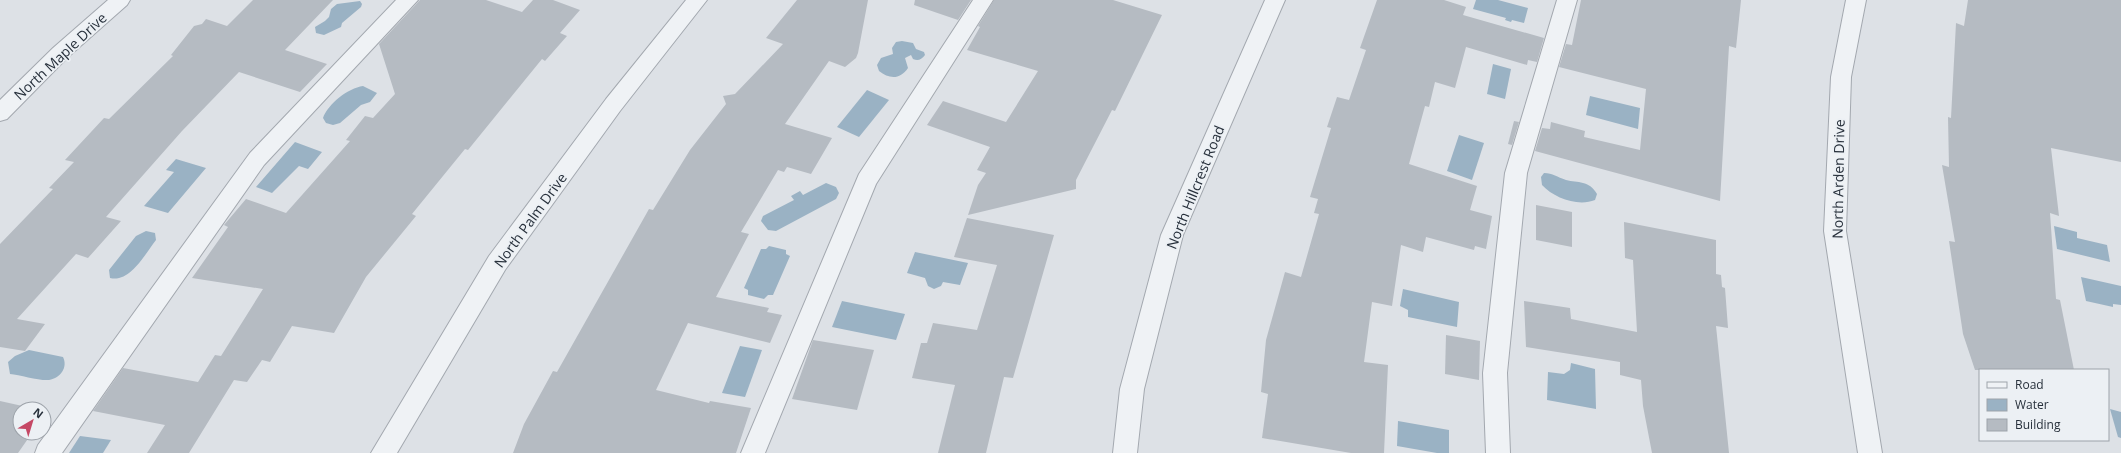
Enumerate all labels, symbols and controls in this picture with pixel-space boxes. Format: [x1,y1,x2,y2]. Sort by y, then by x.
street label: North Maple Drive [10,8,111,104]
street label: North Arden Drive [1827,119,1849,239]
street label: North Hillcrest Road [1161,122,1229,252]
street label: North Palm Drive [489,169,571,271]
legend [1979,369,2109,441]
text: Road [2015,376,2044,393]
text: Water [2015,396,2049,413]
north arrow [12,401,52,441]
text: N [30,404,47,421]
text: Building [2015,416,2061,433]

